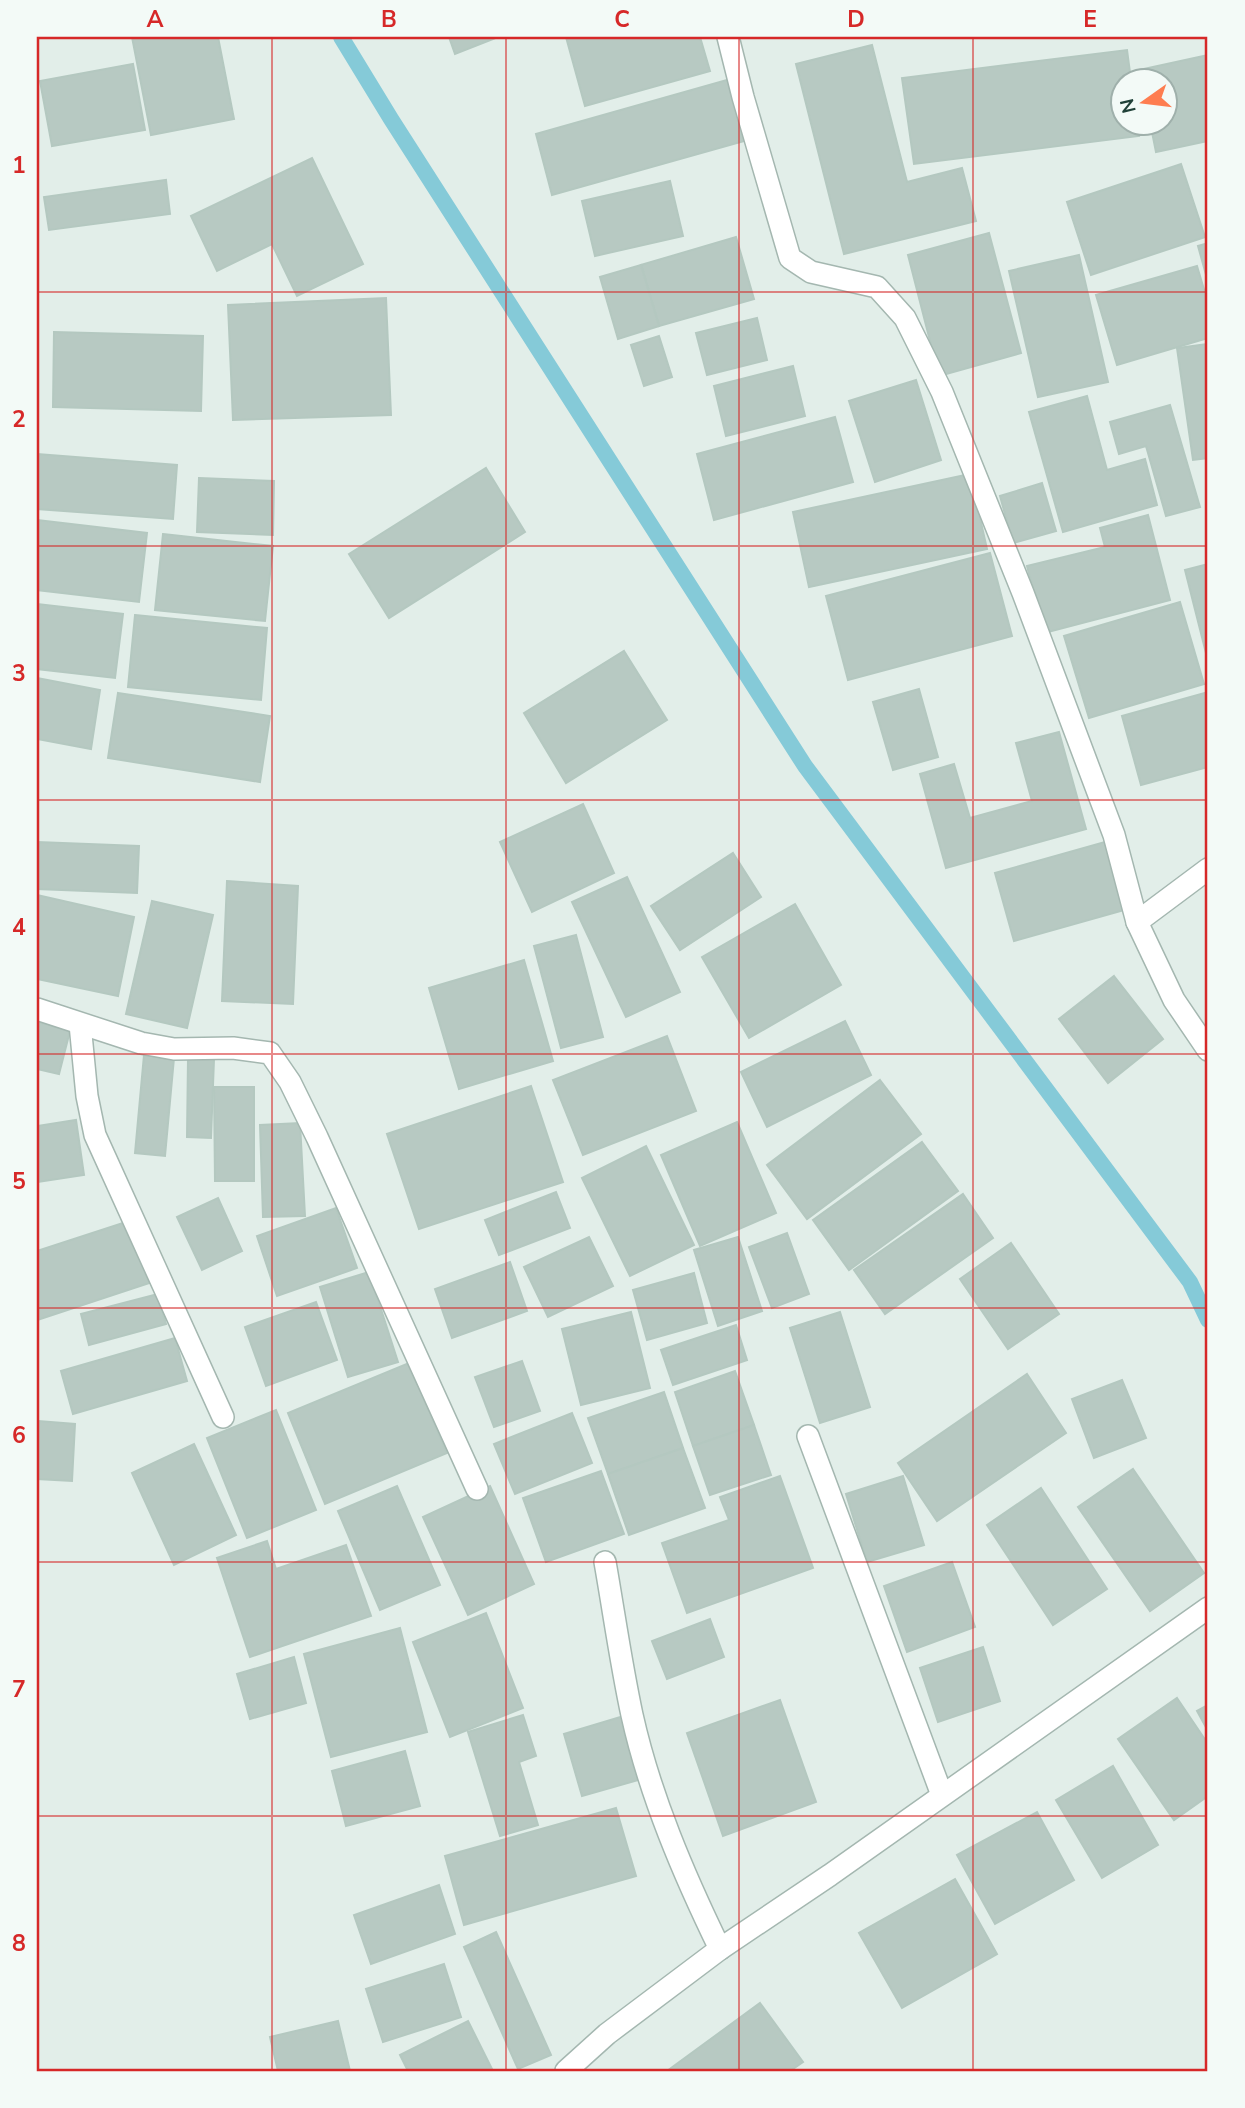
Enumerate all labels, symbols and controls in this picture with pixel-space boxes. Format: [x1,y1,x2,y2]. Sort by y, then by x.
text: A [146,4,164,35]
text: B [381,4,397,35]
text: C [614,4,630,35]
text: D [847,4,865,35]
text: E [1083,4,1097,35]
north arrow [1108,66,1178,136]
text: N [1114,96,1143,116]
text: 1 [12,150,26,181]
text: 2 [12,404,26,435]
text: 3 [12,658,26,689]
text: 4 [12,912,26,943]
text: 5 [12,1166,26,1197]
text: 6 [12,1420,26,1451]
text: 7 [12,1674,26,1705]
text: 8 [12,1928,26,1959]

